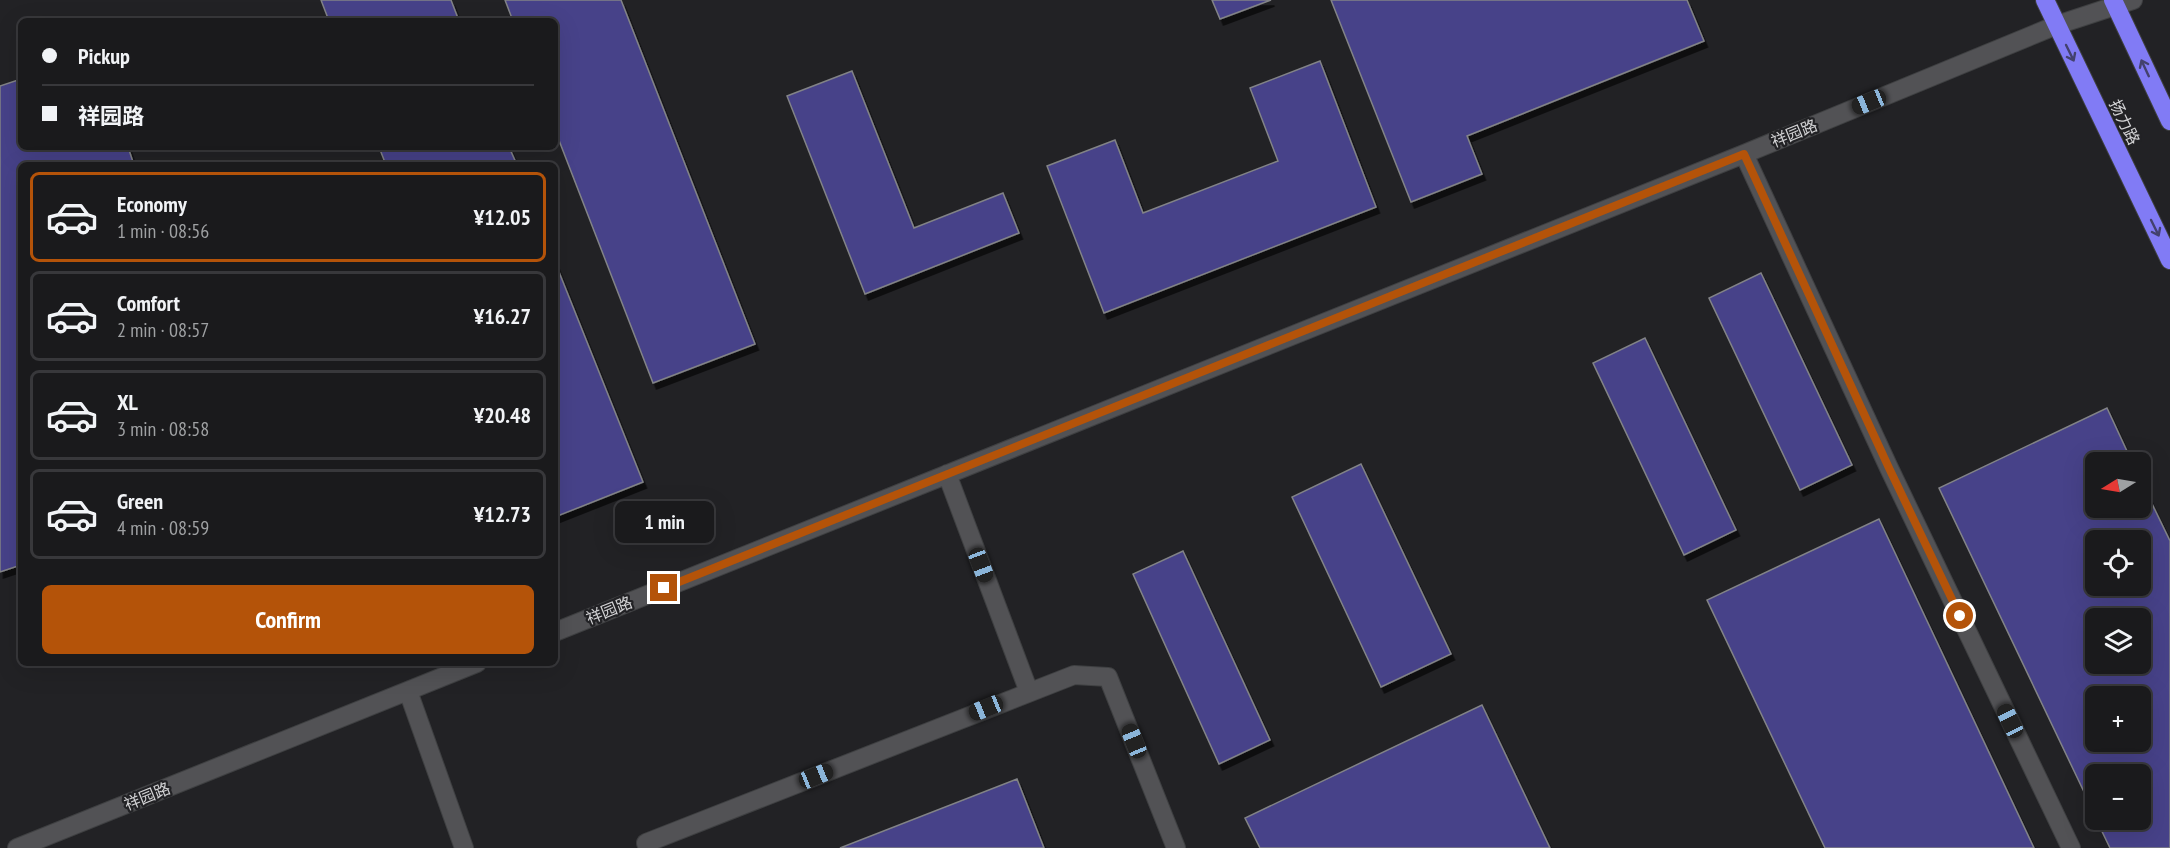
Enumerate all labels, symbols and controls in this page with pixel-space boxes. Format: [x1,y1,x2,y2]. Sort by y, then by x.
text: Pickup [78,42,130,70]
one-way arrow [2065,43,2077,61]
one-way arrow [2139,60,2151,78]
car [1849,87,1889,117]
street label: 扬力路 [2105,96,2145,148]
text: 祥园路 [78,102,144,130]
street label: 祥园路 [1768,115,1820,151]
icon: car [45,190,99,244]
text: Economy [117,190,187,218]
text: ¥12.05 [474,203,531,231]
text: 1 min · 08:56 [117,218,209,244]
one-way arrow [2149,219,2161,237]
icon: car [45,289,99,343]
text: Comfort [117,289,180,317]
text: ¥16.27 [474,302,531,330]
text: 2 min · 08:57 [117,317,209,343]
icon: car [45,388,99,442]
text: XL [117,388,138,416]
text: ¥20.48 [474,401,531,429]
text: 3 min · 08:58 [117,416,209,442]
north arrow [2085,452,2151,518]
map controls [2085,452,2151,830]
icon: car [45,487,99,541]
text: Green [117,487,163,515]
text: ¥12.73 [474,500,531,528]
callout: 1 min [614,501,714,543]
text: 1 min [644,509,685,535]
text: 4 min · 08:59 [117,515,209,541]
button: locate [2085,530,2151,596]
car [966,545,996,585]
route end [650,574,677,601]
button: Confirm [42,585,534,654]
street label: 祥园路 [583,592,635,628]
route start [1946,602,1973,629]
button: layers [2085,608,2151,674]
button: + [2085,686,2151,752]
car [966,693,1006,723]
car [1994,701,2026,741]
car [1119,721,1149,761]
car [796,761,836,791]
button: − [2085,764,2151,830]
street label: 祥园路 [121,778,173,814]

